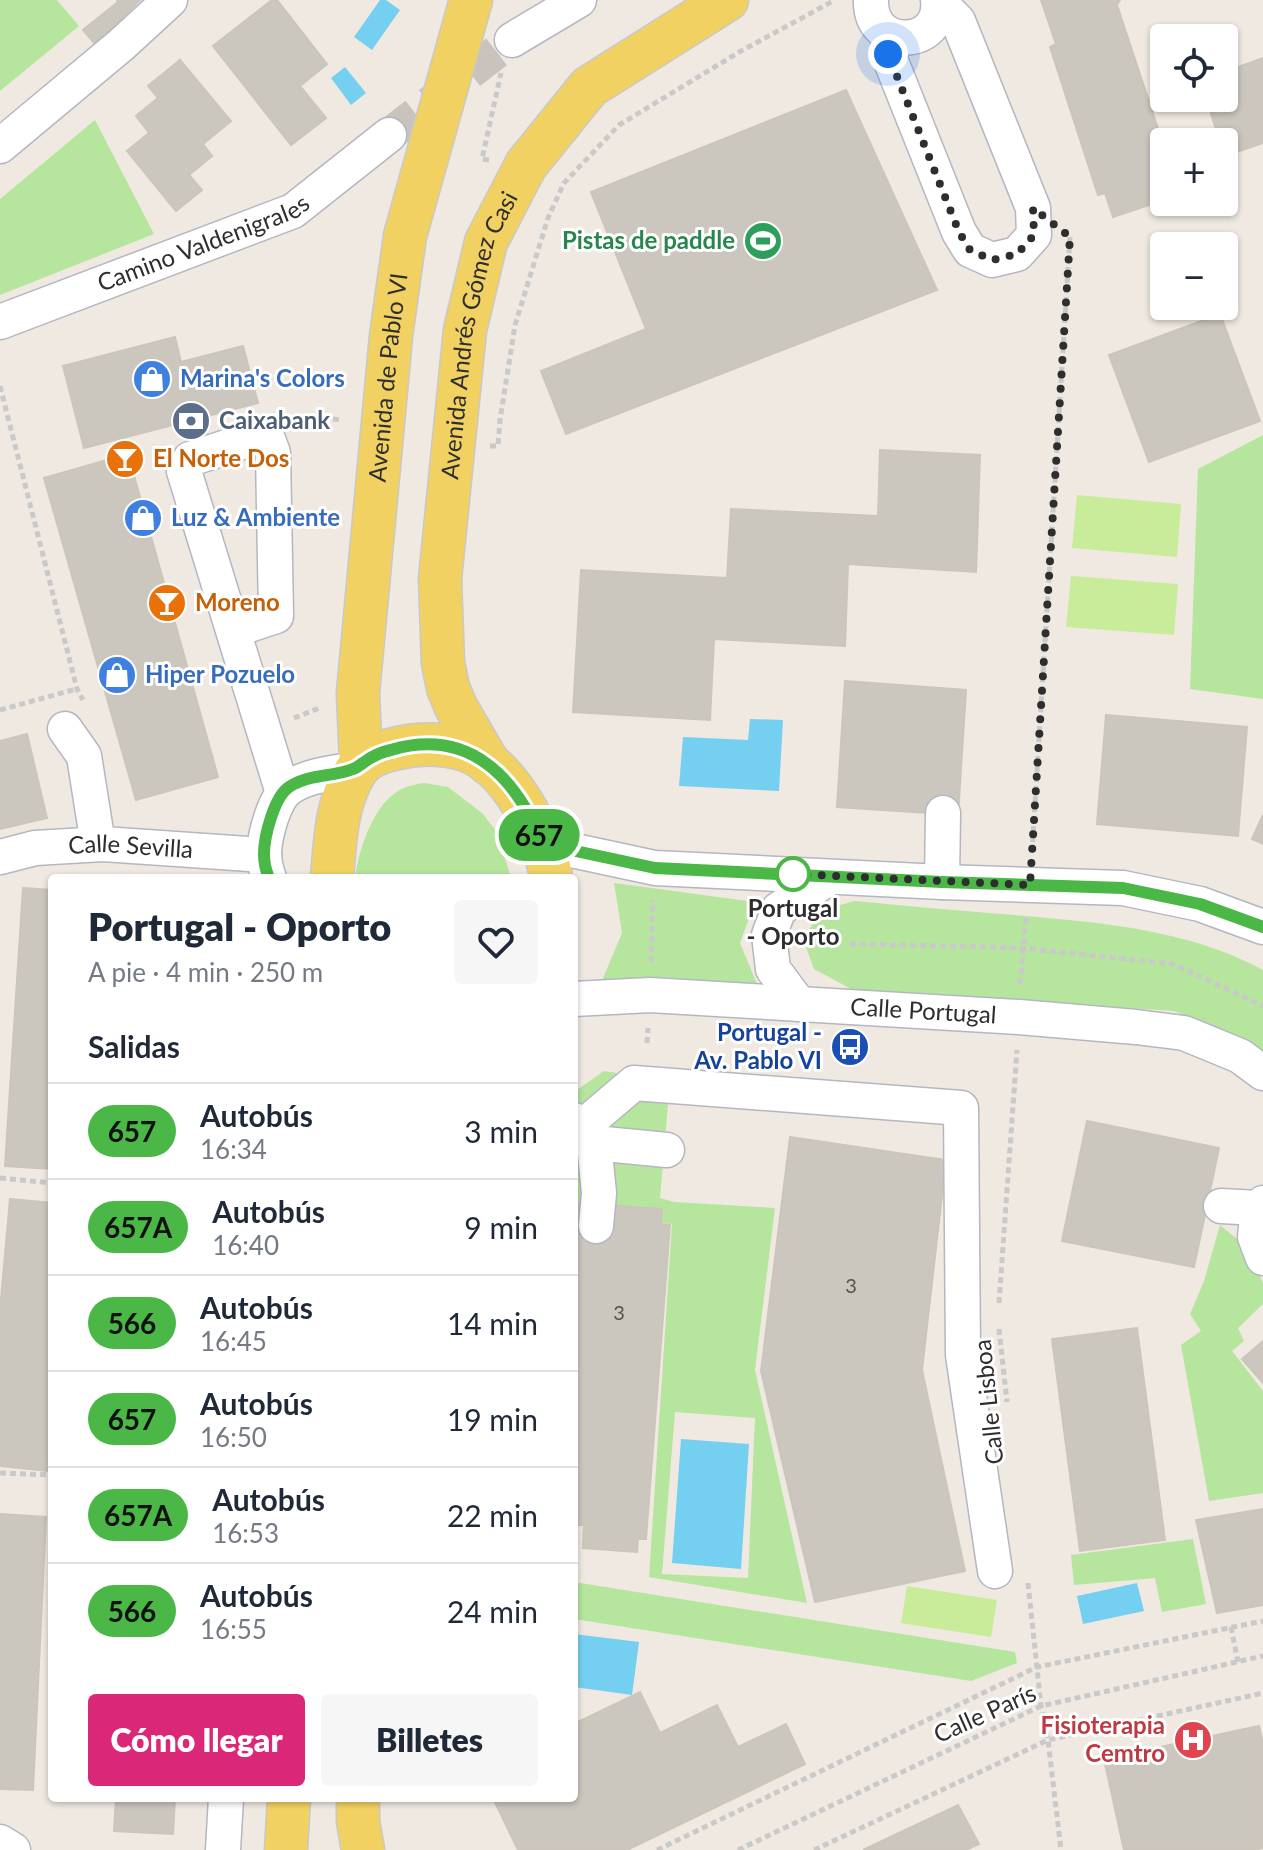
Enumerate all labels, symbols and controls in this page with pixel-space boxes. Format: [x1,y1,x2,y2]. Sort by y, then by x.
map controls [1150,24,1238,320]
button: locate [1150,24,1238,112]
your location [868,34,908,74]
button: + [1150,128,1238,216]
street label: Avenida Andrés Gómez Casi [434,186,523,480]
street label: Camino Valdenigrales [93,188,315,297]
sports icon: Pistas de paddle [742,220,784,262]
place label: Pistas de paddle [562,225,735,254]
button: − [1150,232,1238,320]
street label: Avenida de Pablo VI [362,271,413,483]
shop icon: Marina's Colors [131,358,173,400]
place label: Marina's Colors [180,363,345,392]
bank icon: Caixabank [170,400,212,442]
place label: Caixabank [219,405,330,434]
bar icon: El Norte Dos [104,438,146,480]
place label: El Norte Dos [153,443,289,472]
shop icon: Luz & Ambiente [122,497,164,539]
place label: Luz & Ambiente [171,502,340,531]
bar icon: Moreno [146,582,188,624]
place label: Moreno [195,587,280,616]
shop icon: Hiper Pozuelo [96,654,138,696]
place label: Hiper Pozuelo [145,659,295,688]
line badge: 657 [493,809,585,861]
text: 657 [515,818,563,852]
street label: Calle Sevilla [67,828,194,863]
marker: Portugal - Oporto [776,857,810,891]
place label: Portugal - Oporto [747,893,839,950]
button: heart [454,900,538,984]
text: Portugal - Oporto [88,903,391,949]
text: A pie · 4 min · 250 m [88,956,323,988]
street label: Calle Portugal [850,991,997,1029]
place label: Portugal - Av. Pablo VI [693,1017,822,1074]
bus stop icon: Portugal - Av. Pablo VI [829,1026,871,1068]
text: Salidas [88,1028,180,1064]
text: Autobús [200,1097,313,1133]
text: 3 min [464,1113,538,1149]
text: 657 [108,1114,156,1148]
text: 16:34 [200,1133,267,1165]
text: Autobús [212,1193,325,1229]
text: 9 min [464,1209,538,1245]
text: 657A [104,1210,172,1244]
text: 16:40 [212,1229,279,1261]
house number: 3 [845,1273,857,1297]
text: Autobús [200,1289,313,1325]
house number: 3 [613,1300,625,1324]
text: 14 min [447,1305,538,1341]
text: 566 [108,1306,156,1340]
text: 16:45 [200,1325,267,1357]
street label: Calle Lisboa [967,1338,1008,1466]
text: Autobús [200,1385,313,1421]
text: 19 min [447,1401,538,1437]
text: 657 [108,1402,156,1436]
text: 16:50 [200,1421,267,1453]
text: Autobús [212,1481,325,1517]
text: 22 min [447,1497,538,1533]
text: 657A [104,1498,172,1532]
text: 16:53 [212,1517,279,1549]
text: Autobús [200,1577,313,1613]
text: 24 min [447,1593,538,1629]
text: 566 [108,1594,156,1628]
text: 16:55 [200,1613,267,1645]
street label: Calle París [929,1677,1040,1748]
button: Cómo llegar [88,1694,305,1786]
button: Billetes [321,1694,538,1786]
place label: Fisioterapia Cemtro [1041,1710,1165,1767]
hospital icon: Fisioterapia Cemtro [1172,1719,1214,1761]

